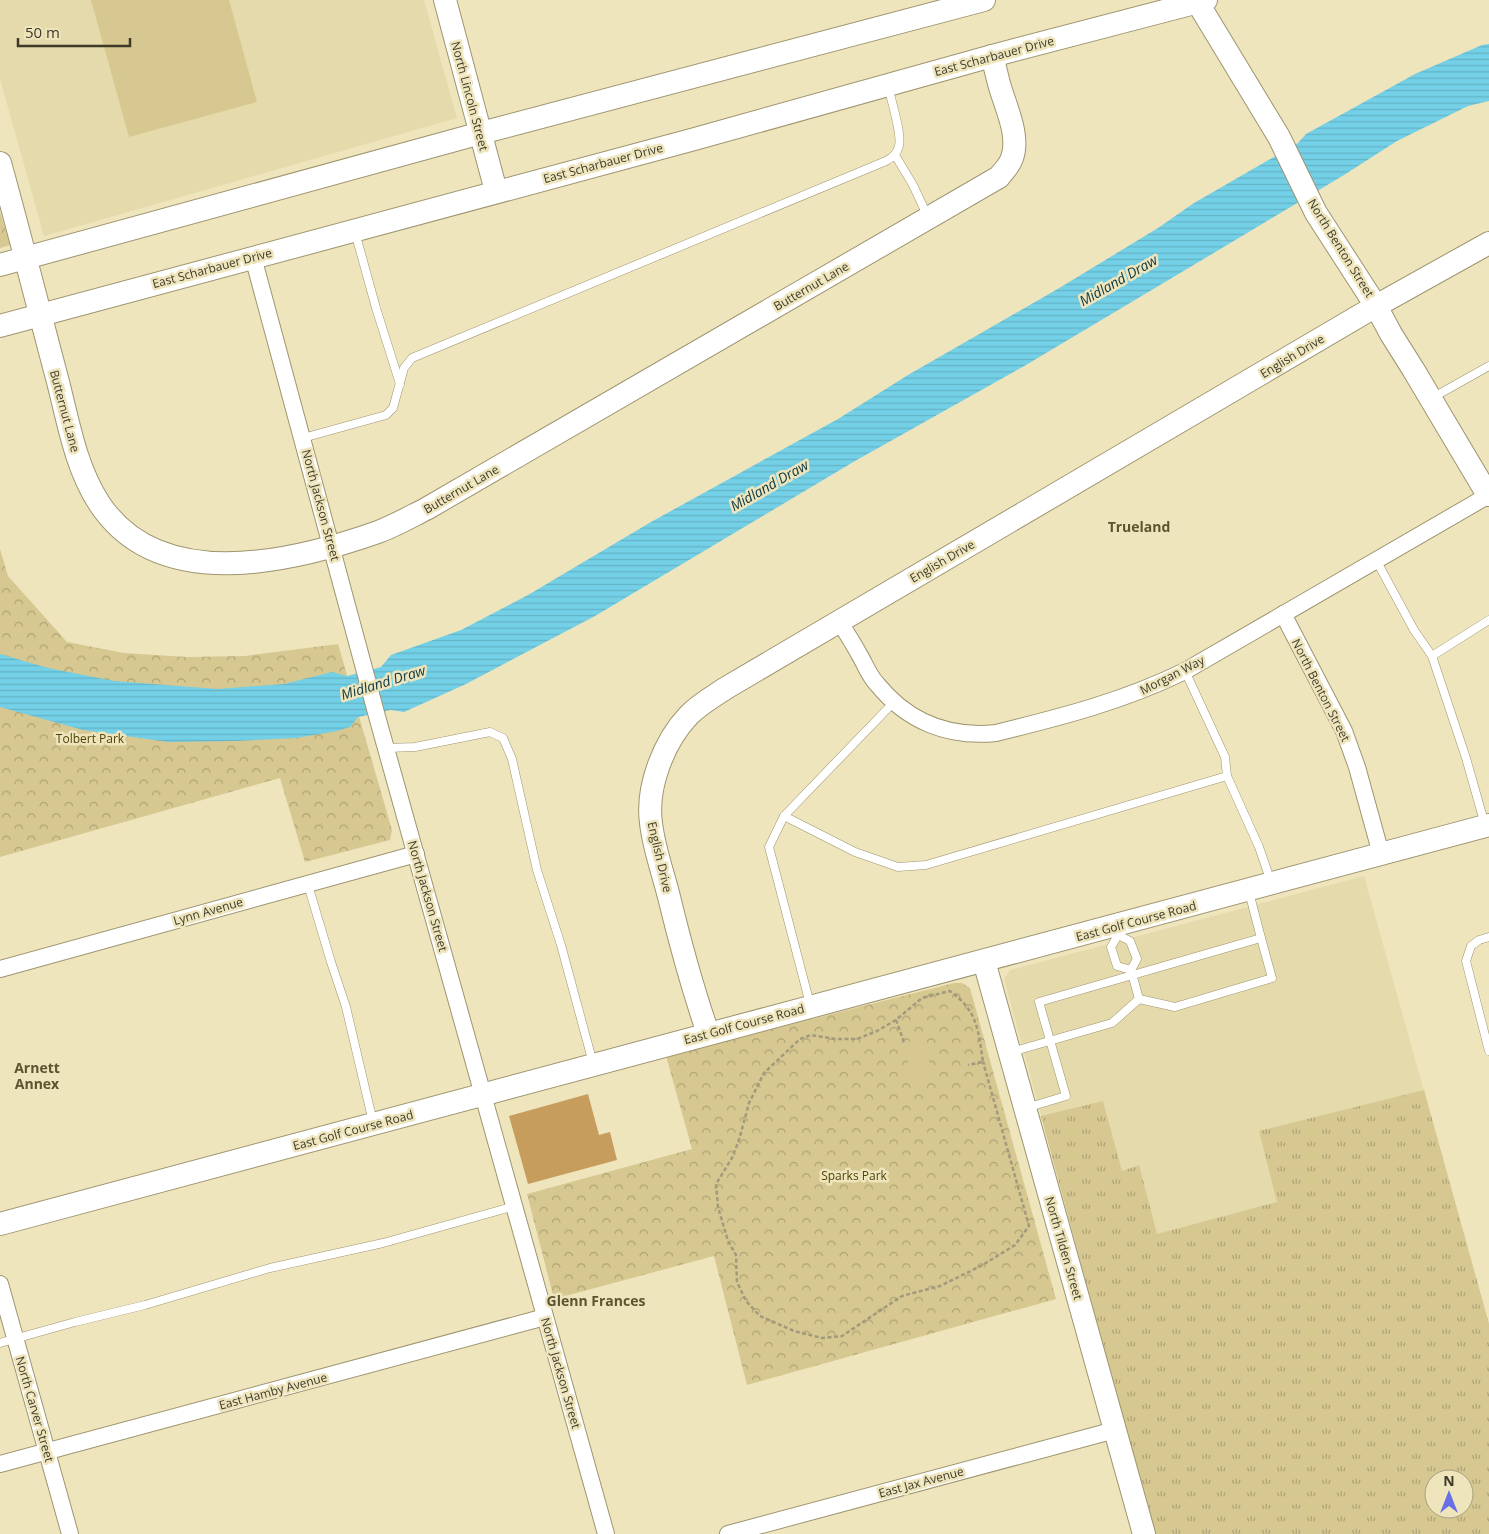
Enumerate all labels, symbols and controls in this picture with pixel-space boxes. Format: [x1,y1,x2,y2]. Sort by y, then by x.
scale bar [18,15,130,47]
text: 50 m [25,22,60,42]
street label: East Scharbauer Drive [932,32,1056,80]
street label: North Lincoln Street [447,39,493,153]
street label: East Scharbauer Drive [541,139,665,187]
street label: North Benton Street [1304,195,1378,301]
street label: East Scharbauer Drive [150,244,274,292]
water label: Midland Draw [1075,249,1161,310]
street label: Butternut Lane [770,257,852,314]
street label: English Drive [1257,330,1328,382]
street label: Butternut Lane [46,368,84,454]
street label: North Jackson Street [298,447,344,563]
water label: Midland Draw [726,454,812,515]
street label: Butternut Lane [420,460,502,517]
district label: Trueland [1108,517,1170,536]
street label: English Drive [906,535,978,586]
street label: North Benton Street [1288,636,1354,744]
street label: Morgan Way [1137,651,1208,699]
water label: Midland Draw [338,660,429,704]
park label: Tolbert Park [56,730,125,747]
street label: English Drive [644,820,676,894]
street label: North Jackson Street [404,838,452,954]
street label: Lynn Avenue [171,893,245,929]
street label: East Golf Course Road [1074,897,1198,945]
street label: East Golf Course Road [682,1000,806,1048]
district label: Arnett Annex [14,1058,60,1093]
street label: East Golf Course Road [291,1106,415,1154]
park label: Sparks Park [821,1167,888,1184]
street label: North Tilden Street [1041,1194,1087,1302]
district label: Glenn Frances [547,1291,645,1310]
street label: North Jackson Street [537,1315,585,1431]
street label: North Carver Street [12,1354,58,1464]
street label: East Hamby Avenue [217,1368,329,1414]
street label: East Jax Avenue [877,1462,966,1502]
north arrow [1424,1469,1474,1519]
text: N [1443,1471,1455,1490]

